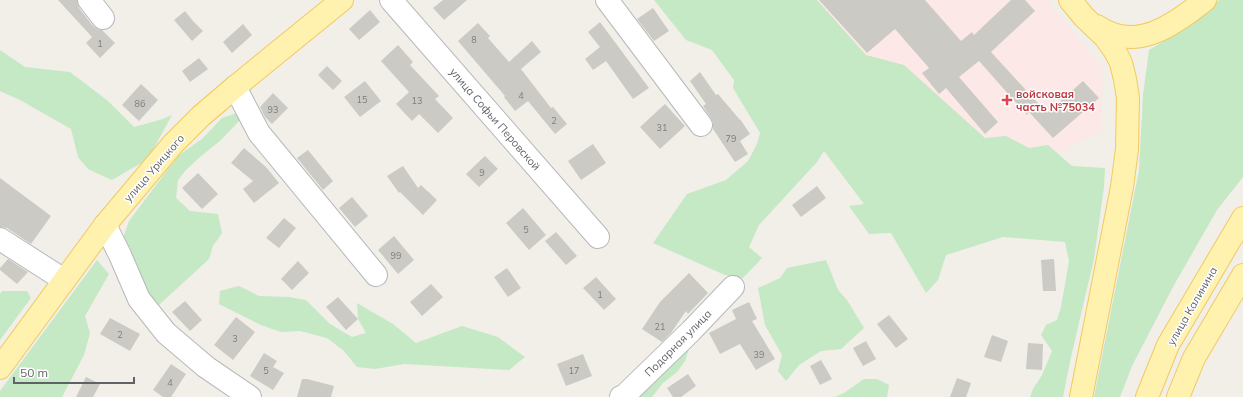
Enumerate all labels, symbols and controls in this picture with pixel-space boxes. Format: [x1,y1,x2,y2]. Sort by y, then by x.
house number: 8 [471,34,477,45]
house number: 1 [97,38,103,49]
street label: улица Софьи Перовской [447,65,543,173]
place label: войсковая часть №75034 [1016,87,1095,114]
house number: 4 [518,90,524,101]
house number: 15 [357,94,368,105]
marker: войсковая часть №75034 [1001,94,1013,106]
house number: 13 [412,95,422,106]
house number: 86 [135,98,145,109]
house number: 93 [268,104,278,115]
house number: 2 [551,115,557,126]
house number: 31 [657,122,667,133]
street label: улица Урицкого [121,131,187,205]
house number: 79 [726,133,736,144]
house number: 9 [479,167,485,178]
house number: 5 [523,224,529,235]
house number: 99 [391,250,401,261]
street label: улица Калинина [1164,264,1220,348]
house number: 1 [597,289,603,300]
street label: Подарная улица [642,307,714,379]
house number: 21 [655,321,665,332]
house number: 2 [117,329,123,340]
house number: 3 [232,333,238,344]
house number: 39 [754,349,764,360]
scale bar [14,359,134,385]
text: 50 m [20,365,48,380]
house number: 5 [263,365,269,376]
house number: 17 [569,365,579,376]
house number: 4 [167,377,173,388]

